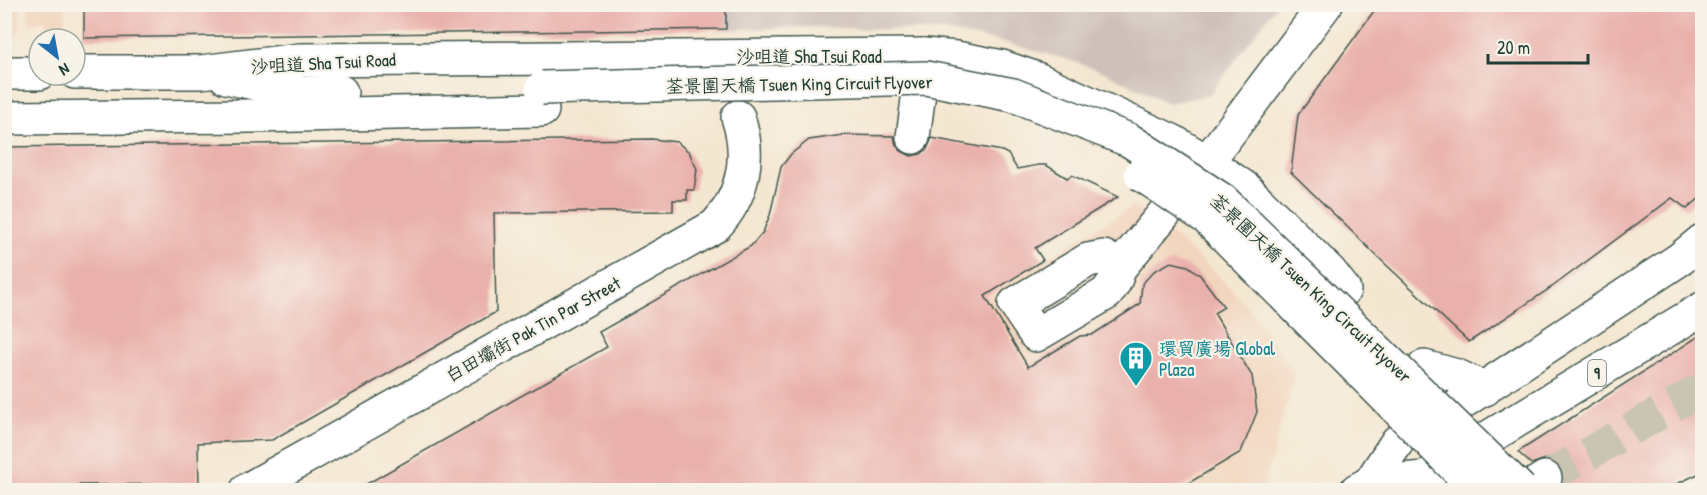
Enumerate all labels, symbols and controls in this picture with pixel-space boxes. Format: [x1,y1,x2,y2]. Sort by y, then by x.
north arrow [27,27,87,87]
scale bar [1488,27,1588,65]
text: 20 m [1497,35,1530,60]
street label: 沙咀道 Sha Tsui Road [736,44,882,69]
street label: 沙咀道 Sha Tsui Road [250,47,396,79]
text: N [55,58,74,82]
street label: 荃景圍天橋 Tsuen King Circuit Flyover [665,69,933,99]
street label: 荃景圍天橋 Tsuen King Circuit Flyover [1205,188,1417,388]
street label: 白田壩街 Pak Tin Par Street [441,270,626,388]
place label: 環貿廣場 Global Plaza [1159,336,1275,382]
building icon: 環貿廣場 Global Plaza [1118,340,1154,387]
road number: 9 [1588,360,1606,386]

